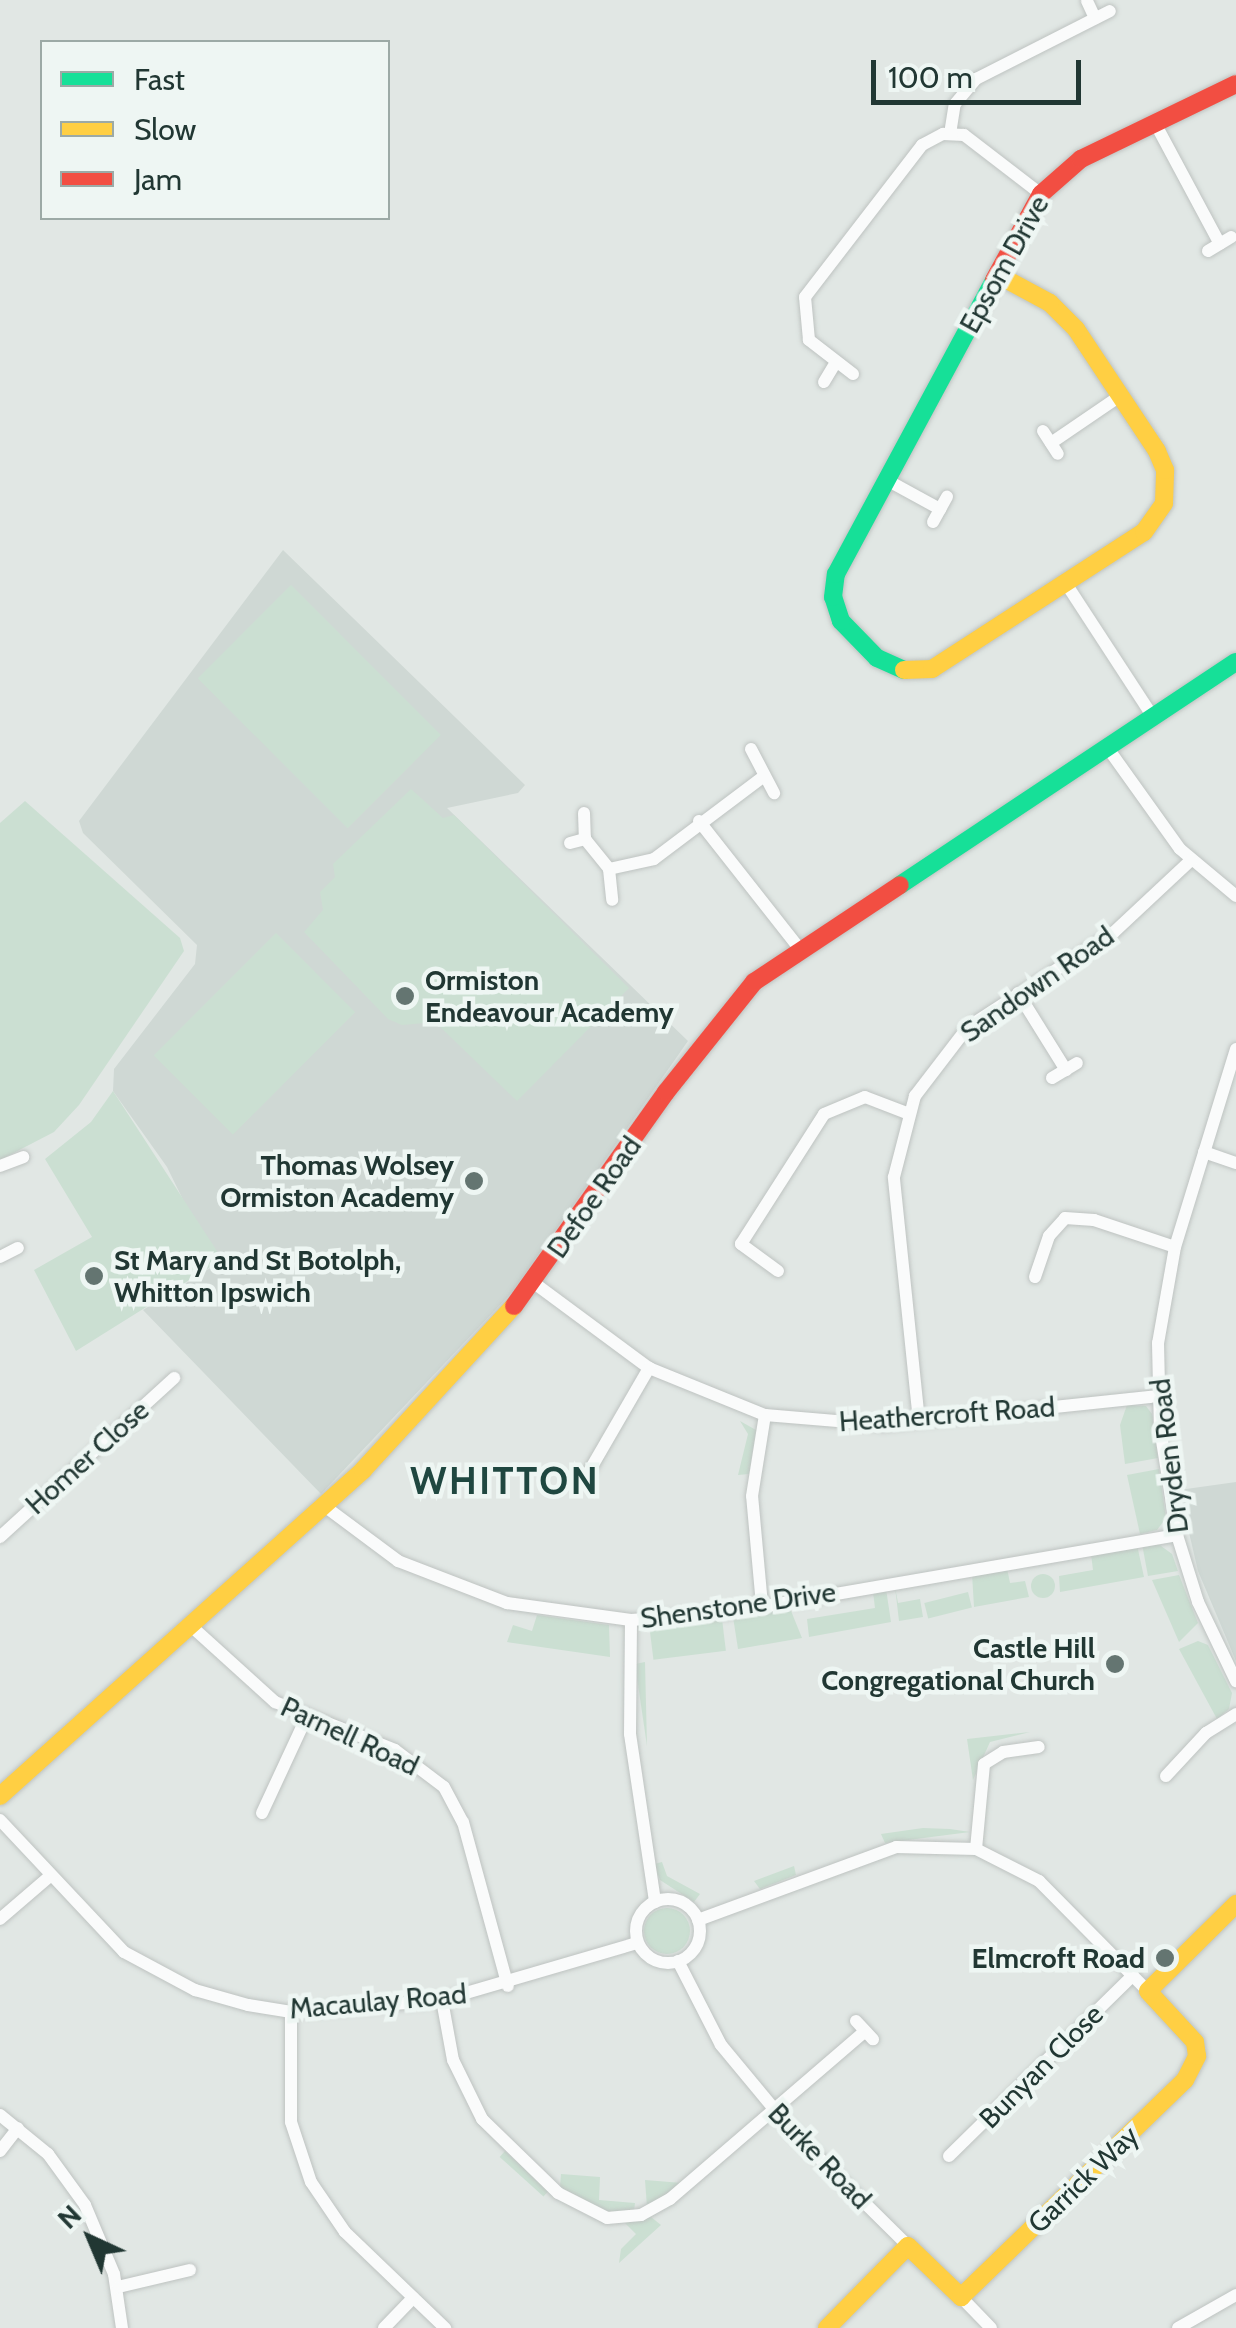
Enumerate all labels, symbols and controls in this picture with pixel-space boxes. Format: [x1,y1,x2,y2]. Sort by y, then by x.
legend [40,40,390,220]
scale bar [876,40,1086,102]
text: 100 m [888,59,973,96]
text: Fast [134,61,185,98]
text: Slow [134,111,196,148]
text: Jam [134,161,182,198]
street label: Epsom Drive [953,190,1055,338]
street label: Sandown Road [954,919,1120,1049]
place label: Ormiston Endeavour Academy [425,963,674,1029]
marker: Ormiston Endeavour Academy [394,985,416,1007]
street label: Defoe Road [540,1130,648,1264]
place label: Thomas Wolsey Ormiston Academy [220,1148,454,1214]
marker: Thomas Wolsey Ormiston Academy [463,1170,485,1192]
place label: St Mary and St Botolph, Whitton Ipswich [114,1243,401,1309]
marker: St Mary and St Botolph, Whitton Ipswich [83,1265,105,1287]
street label: Dryden Road [1143,1377,1195,1535]
street label: Heathercroft Road [838,1390,1056,1438]
street label: Homer Close [19,1393,155,1521]
district label: WHITTON [410,1458,600,1504]
street label: Shenstone Drive [638,1575,838,1635]
place label: Castle Hill Congregational Church [821,1631,1095,1697]
marker: Castle Hill Congregational Church [1104,1653,1126,1675]
street label: Parnell Road [276,1689,424,1783]
place label: Elmcroft Road [972,1941,1145,1975]
marker: Elmcroft Road [1154,1947,1176,1969]
street label: Macaulay Road [288,1977,468,2025]
street label: Bunyan Close [972,1997,1110,2135]
street label: Burke Road [762,2096,878,2216]
street label: Garrick Way [1021,2118,1145,2240]
north arrow [40,2188,140,2288]
text: N [50,2197,88,2236]

